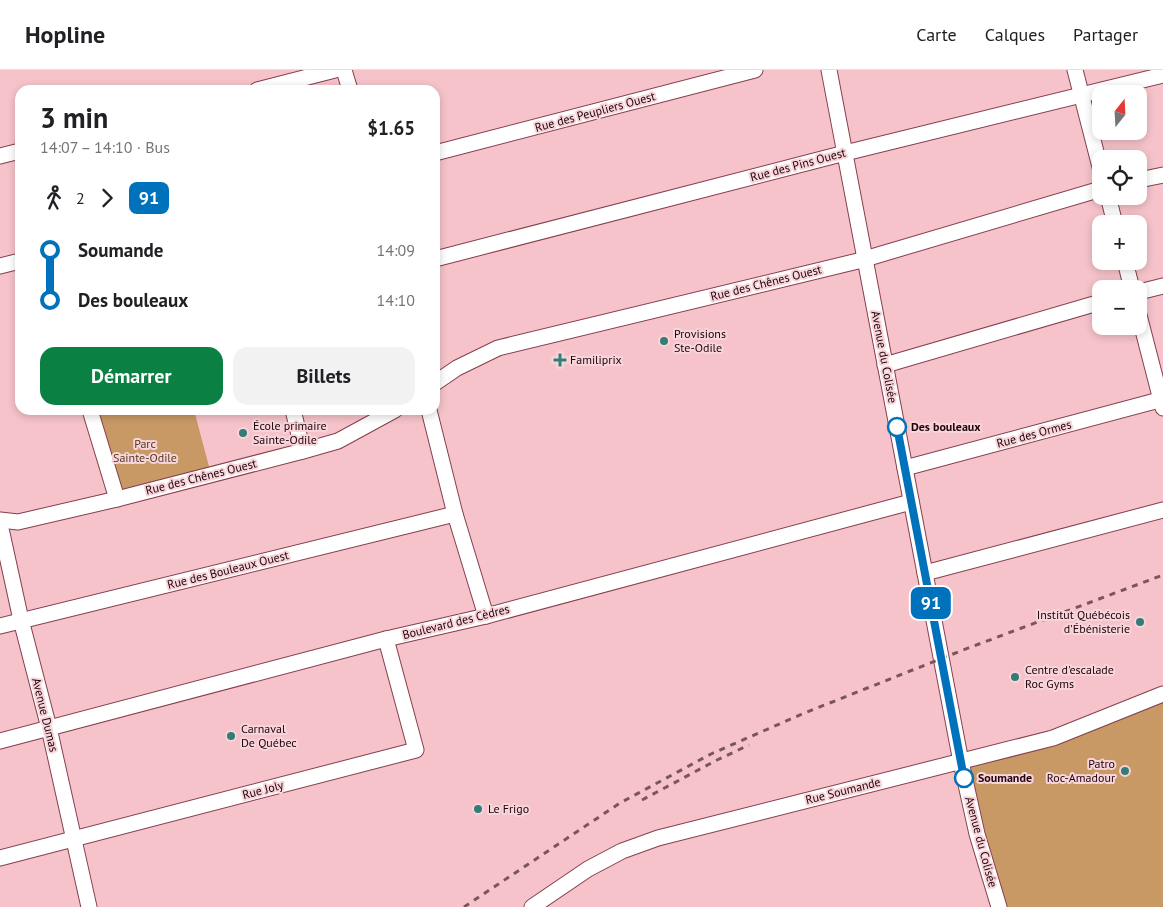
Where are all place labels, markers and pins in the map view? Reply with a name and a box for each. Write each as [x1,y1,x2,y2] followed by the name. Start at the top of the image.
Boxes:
[674,326,726,355] place label: Provisions Ste-Odile
[658,335,670,347] marker: Provisions Ste-Odile
[570,352,622,367] place label: Familiprix
[554,354,566,366] marker: Familiprix
[887,417,907,437] marker: Des bouleaux
[253,418,327,447] place label: École primaire Sainte-Odile
[911,419,981,434] place label: Des bouleaux
[237,427,249,439] marker: École primaire Sainte-Odile
[1037,607,1130,636] place label: Institut Québécois d'Ébénisterie
[1134,616,1146,628] marker: Institut Québécois d'Ébénisterie
[1025,662,1114,691] place label: Centre d'escalade Roc Gyms
[1009,671,1021,683] marker: Centre d'escalade Roc Gyms
[241,721,297,750] place label: Carnaval De Québec
[225,730,237,742] marker: Carnaval De Québec
[1047,756,1115,785] place label: Patro Roc-Amadour
[1119,765,1131,777] marker: Patro Roc-Amadour
[954,768,974,788] marker: Soumande
[978,770,1032,785] place label: Soumande
[488,801,529,816] place label: Le Frigo
[472,803,484,815] marker: Le Frigo

